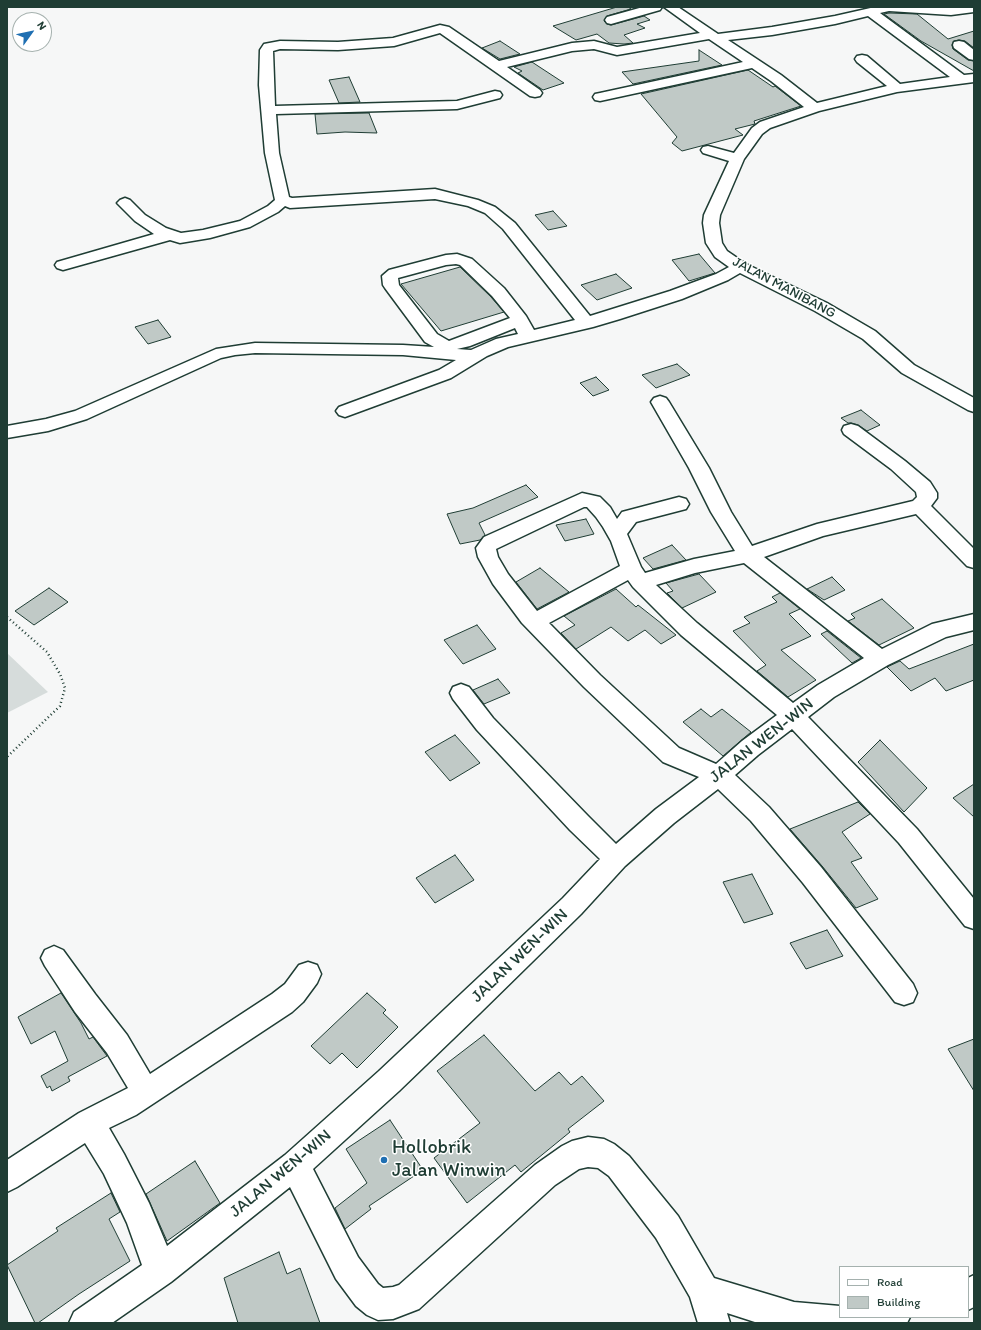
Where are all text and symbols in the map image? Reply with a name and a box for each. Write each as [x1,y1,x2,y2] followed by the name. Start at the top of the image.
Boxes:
[12,12,52,52] north arrow
[34,19,49,32] text: N
[730,254,838,322] street label: JALAN MANIBANG
[706,694,818,788] street label: JALAN WEN-WIN
[467,905,573,1007] street label: JALAN WEN-WIN
[226,1126,336,1222] street label: JALAN WEN-WIN
[392,1136,506,1183] place label: Hollobrik Jalan Winwin
[379,1155,389,1165] marker: Hollobrik Jalan Winwin
[839,1266,969,1318] legend
[877,1275,903,1289] text: Road
[877,1295,920,1309] text: Building

